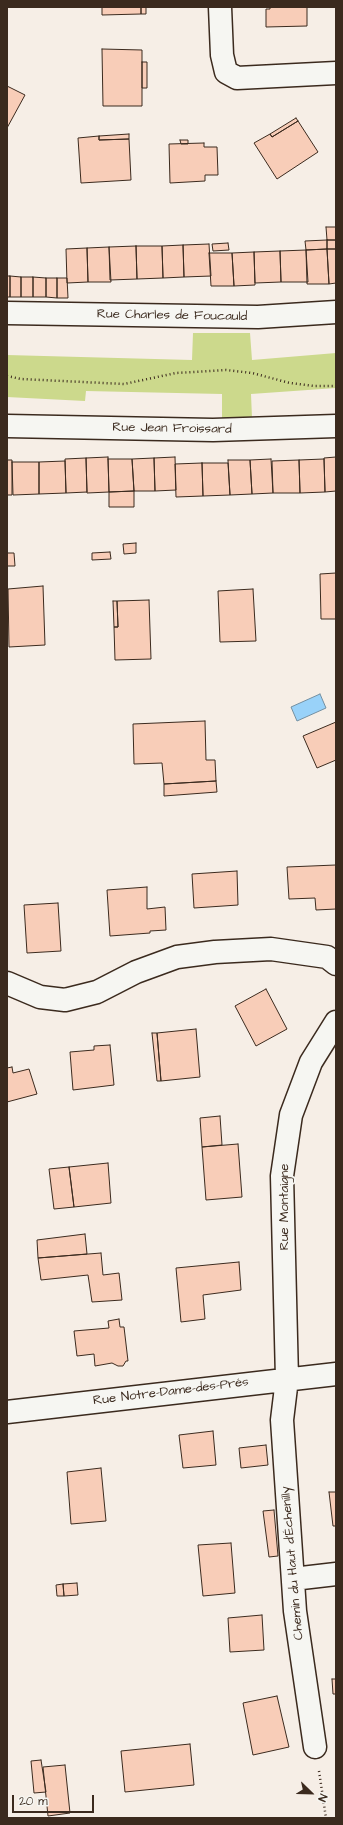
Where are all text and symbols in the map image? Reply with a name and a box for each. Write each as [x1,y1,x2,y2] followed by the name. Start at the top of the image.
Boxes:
[97,307,247,325] street label: Rue Charles de Foucauld
[112,420,232,438] street label: Rue Jean Froissard
[277,1164,293,1250] street label: Rue Montaigne
[92,1375,250,1409] street label: Rue Notre-Dame-des-Prés
[279,1485,307,1641] street label: Chemin du Haut d'Échenilly
[291,1773,331,1813] north arrow
[14,1787,96,1813] scale bar
[314,1792,331,1804] text: N
[19,1793,48,1810] text: 20 m

